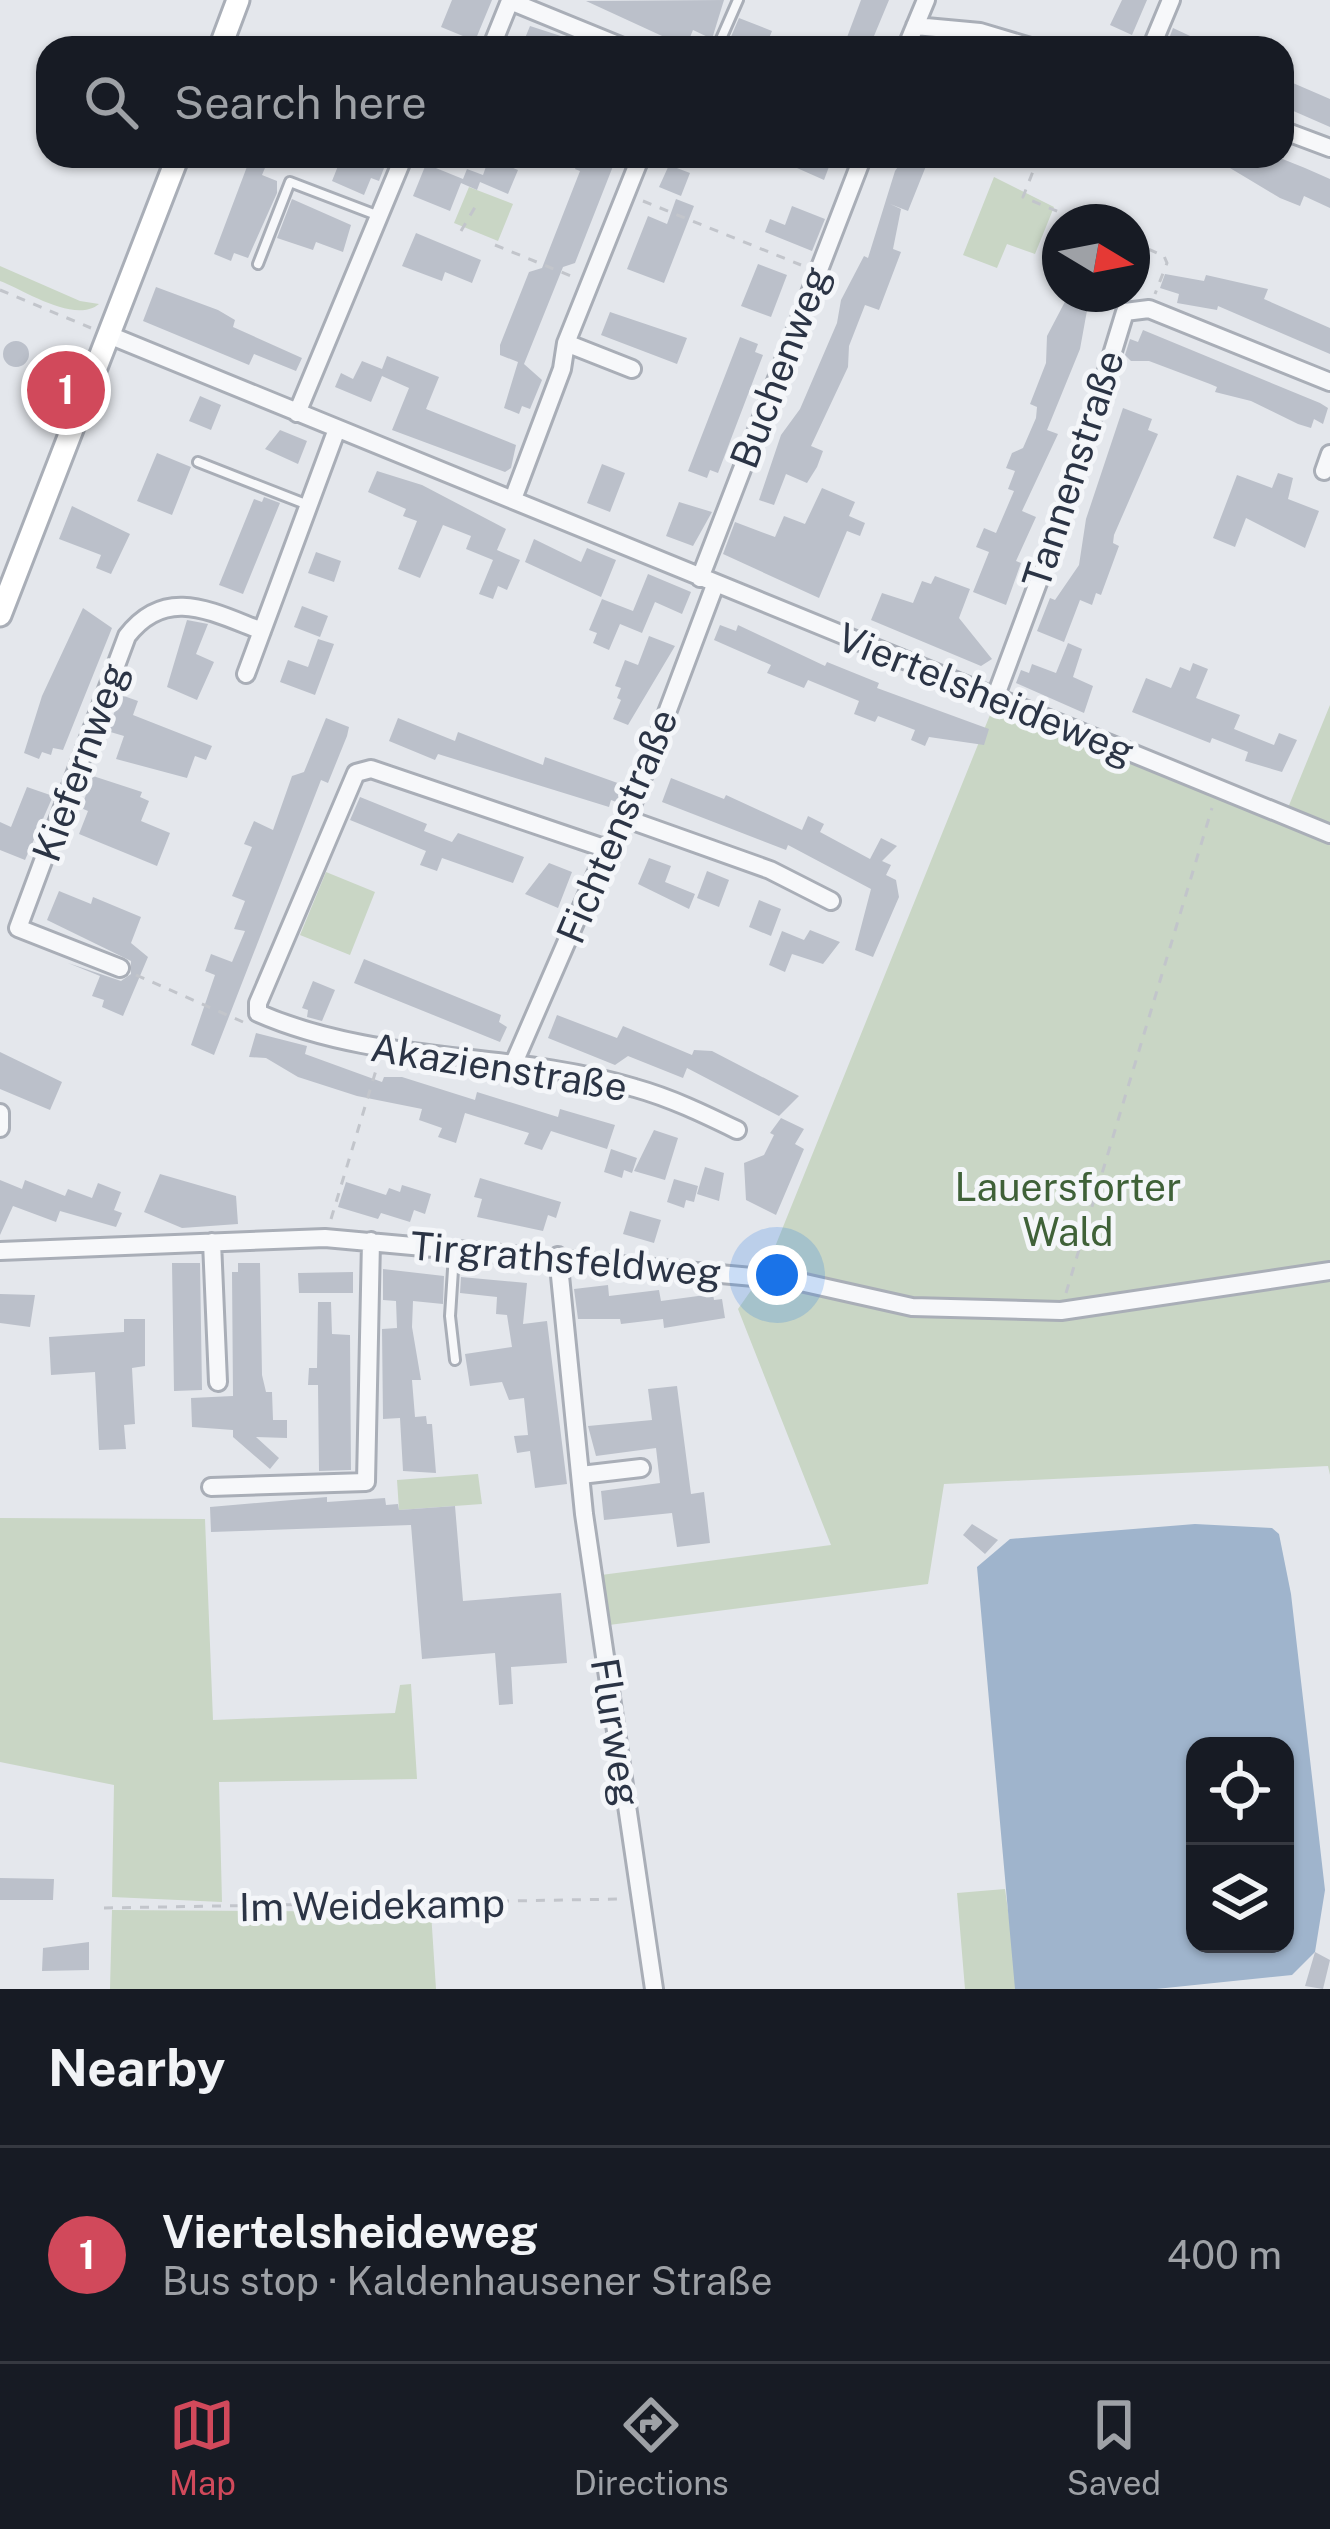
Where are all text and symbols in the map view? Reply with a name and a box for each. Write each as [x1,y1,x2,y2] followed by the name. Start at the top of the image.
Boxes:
[36,36,1294,168] search box
[78,69,144,135] icon: search
[174,76,427,129] text: Search here
[1042,204,1150,312] north arrow
[720,260,840,474] street label: Buchenweg
[1013,344,1133,594] street label: Tannenstraße
[27,345,105,435] pin: 1
[831,613,1141,775] street label: Viertelsheideweg
[23,656,137,868] street label: Kiefernweg
[547,702,687,950] street label: Fichtenstraße
[367,1024,631,1110] street label: Akazienstraße
[955,1164,1181,1255] park label: Lauersforter Wald
[409,1222,723,1296] street label: Tirgrathsfeldweg
[747,1245,807,1305] your location
[582,1655,650,1809] street label: Flurweg
[1186,1737,1294,1953] map controls
[1186,1737,1294,1845] button: locate
[1186,1845,1294,1953] button: layers
[239,1880,505,1930] street label: Im Weidekamp
[48,2038,225,2097] text: Nearby
[162,2205,538,2258] text: Viertelsheideweg
[79,2232,95,2278] text: 1
[1167,2232,1282,2278] text: 400 m
[162,2258,773,2304] text: Bus stop · Kaldenhausener Straße
[169,2392,236,2502] tab: Map
[574,2392,729,2502] tab: Directions
[1067,2392,1161,2502] tab: Saved

